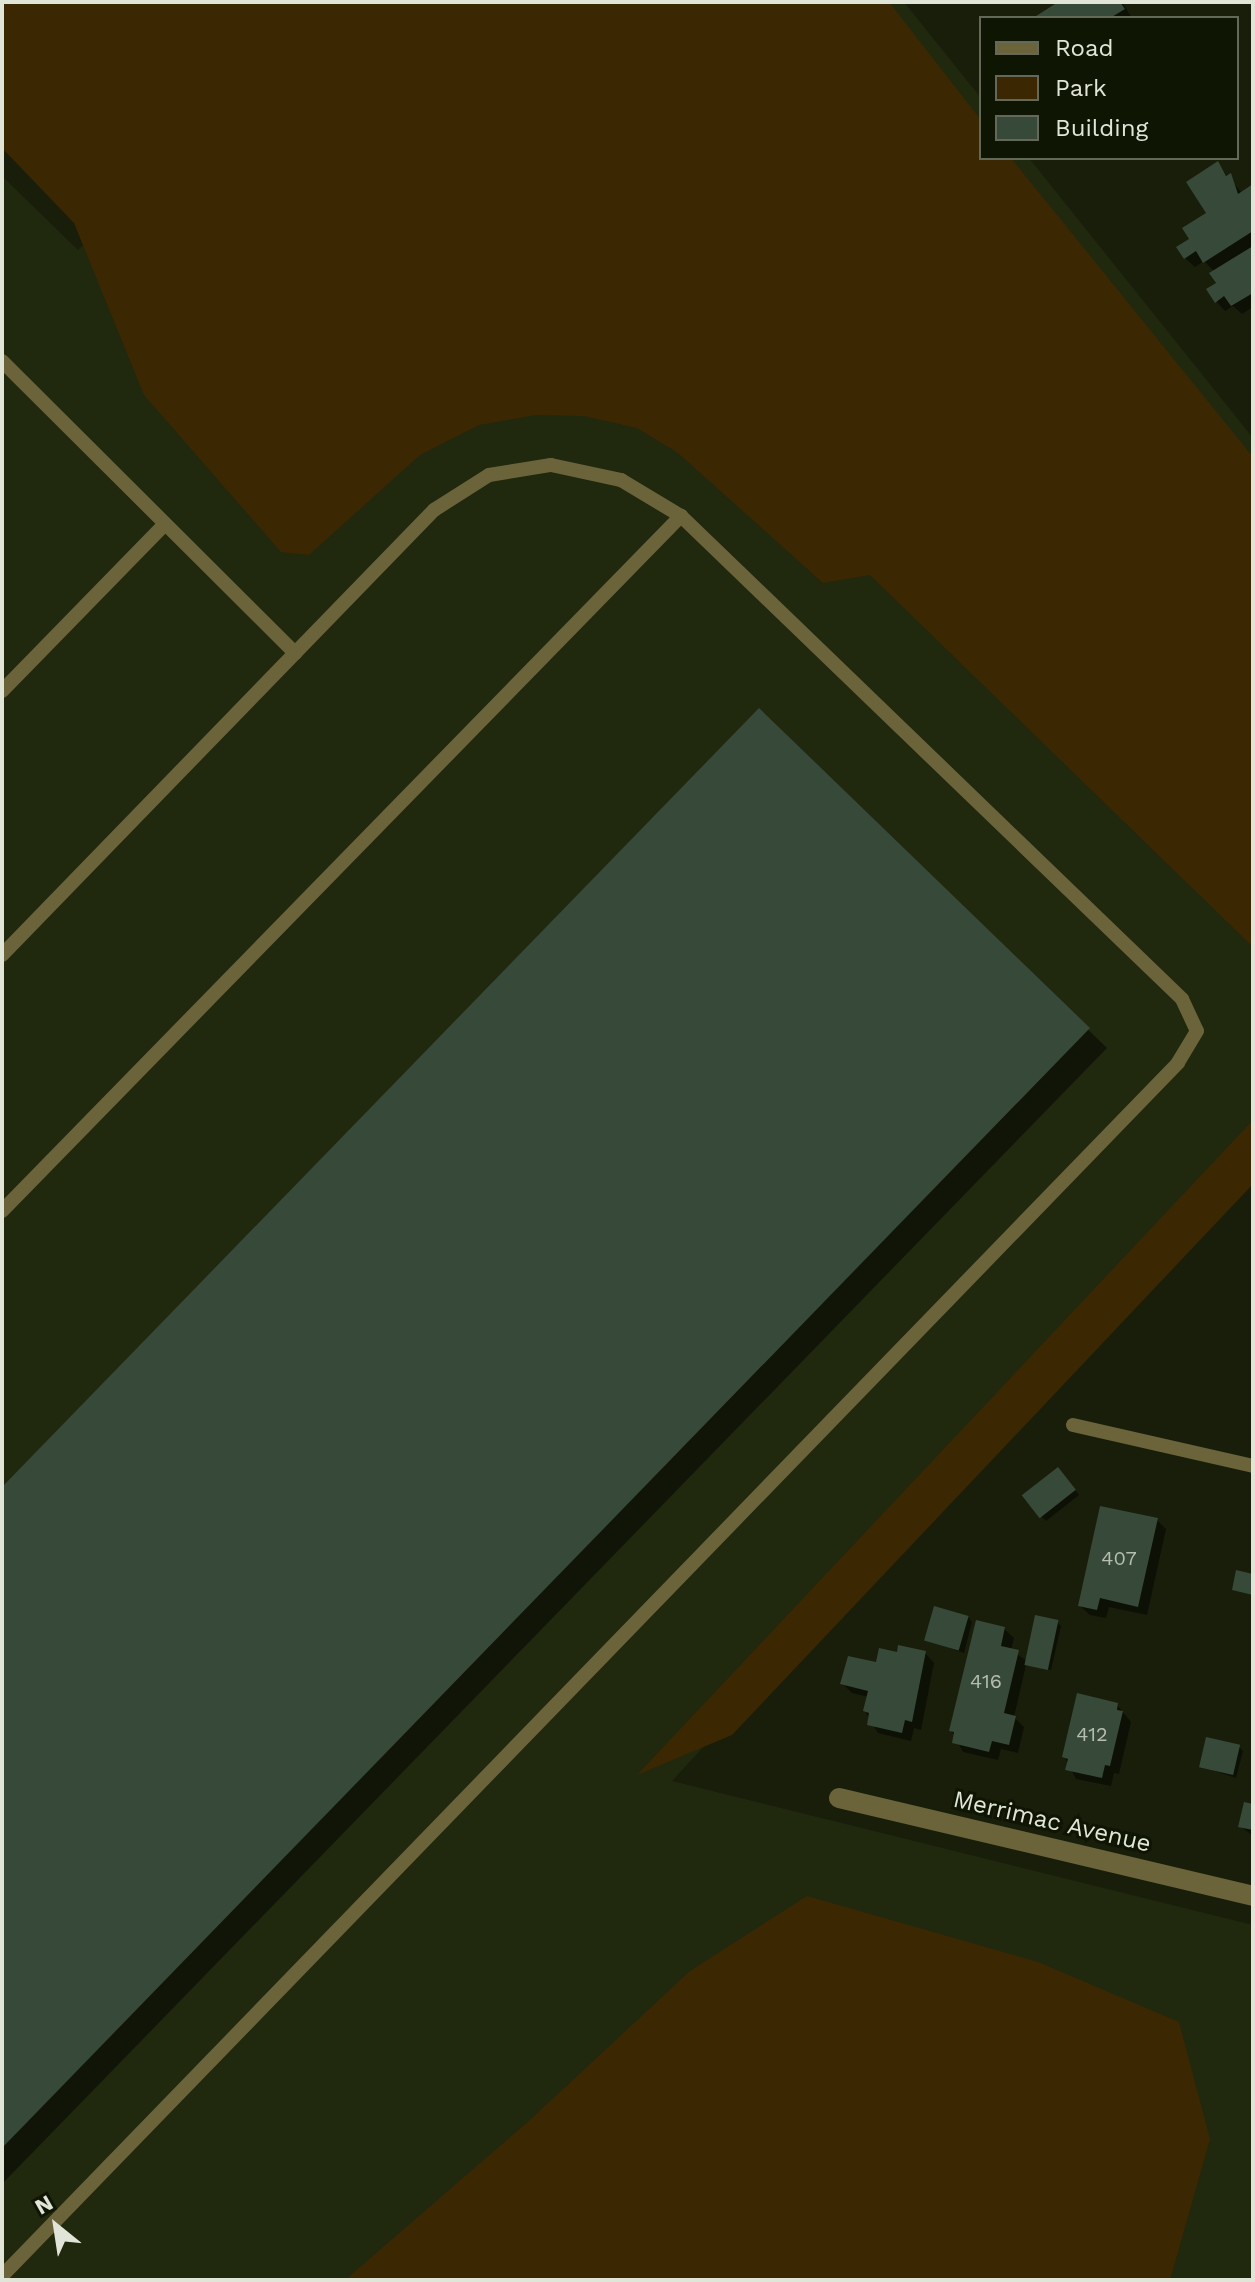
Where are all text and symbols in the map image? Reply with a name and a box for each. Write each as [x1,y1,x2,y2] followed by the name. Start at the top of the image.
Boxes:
[979,16,1239,160] legend
[1055,34,1114,62] text: Road
[1055,74,1107,102] text: Park
[1055,114,1148,142] text: Building
[1101,1546,1137,1570] house number: 407
[970,1669,1002,1693] house number: 416
[1076,1722,1108,1746] house number: 412
[950,1785,1154,1859] street label: Merrimac Avenue
[16,2186,96,2266] north arrow
[30,2190,57,2220] text: N

